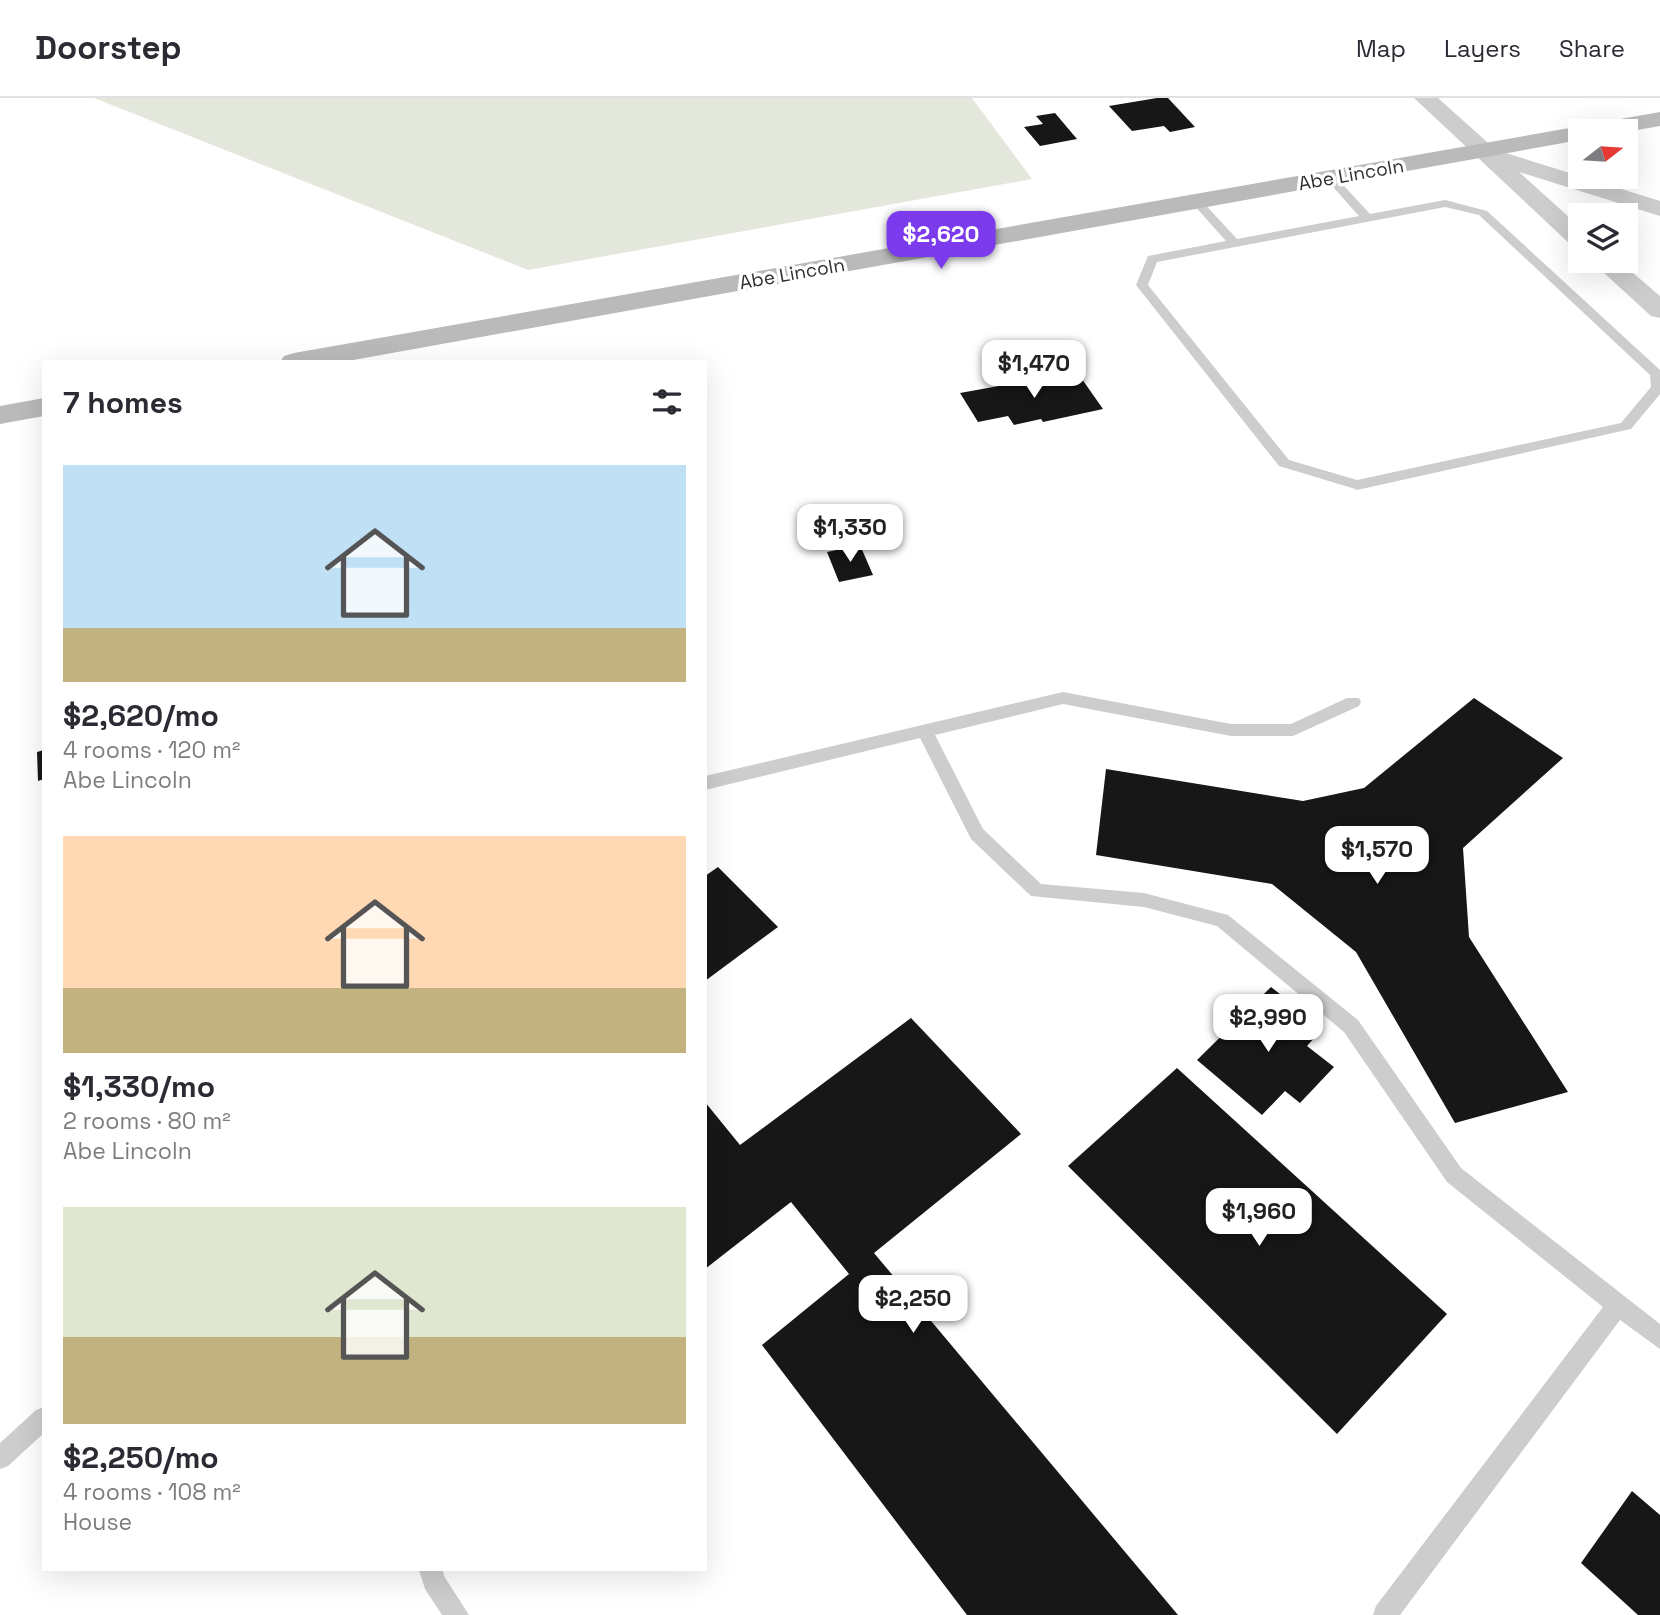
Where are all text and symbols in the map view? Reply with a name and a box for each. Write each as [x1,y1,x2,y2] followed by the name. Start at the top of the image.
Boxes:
[35,27,182,69] text: Doorstep
[1356,33,1406,64] text: Map
[1444,33,1521,64] text: Layers
[1559,33,1625,64] text: Share
[1568,119,1638,189] north arrow
[1568,119,1638,273] map controls
[1297,153,1406,196] street label: Abe Lincoln
[1568,203,1638,273] button: layers
[884,212,998,271] pin: $2,620
[903,219,979,249] text: $2,620
[738,252,847,295] street label: Abe Lincoln
[977,341,1091,400] pin: $1,470
[998,348,1070,378] text: $1,470
[63,383,183,422] text: 7 homes
[648,383,686,421] icon: filters
[793,504,907,564] pin: $1,330
[312,510,438,636] icon: home
[813,512,887,542] text: $1,330
[63,696,219,735] text: $2,620/mo
[63,735,240,765] text: 4 rooms · 120 m²
[63,765,192,795] text: Abe Lincoln
[1320,826,1434,886] pin: $1,570
[1341,834,1413,864] text: $1,570
[312,881,438,1007] icon: home
[1211,995,1325,1054] pin: $2,990
[1229,1002,1307,1032] text: $2,990
[63,1067,215,1106] text: $1,330/mo
[63,1106,231,1136] text: 2 rooms · 80 m²
[63,1136,192,1166] text: Abe Lincoln
[1202,1188,1316,1248] pin: $1,960
[1222,1196,1296,1226] text: $1,960
[312,1252,438,1378] icon: home
[856,1276,970,1335] pin: $2,250
[875,1283,951,1313] text: $2,250
[63,1438,219,1477] text: $2,250/mo
[63,1477,241,1507] text: 4 rooms · 108 m²
[63,1507,132,1537] text: House

